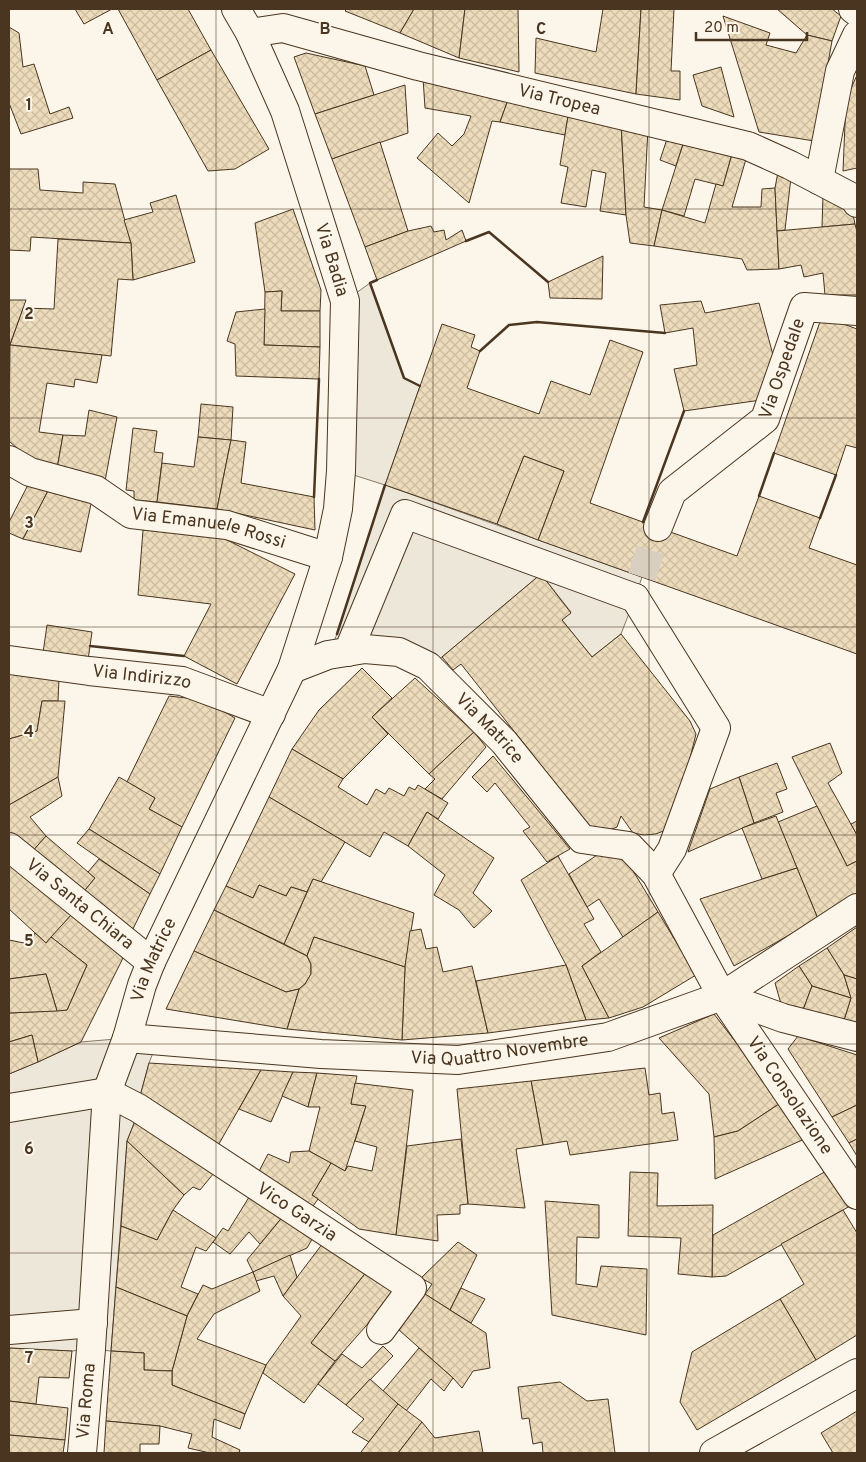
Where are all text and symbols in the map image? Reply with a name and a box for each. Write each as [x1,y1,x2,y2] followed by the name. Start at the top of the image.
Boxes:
[696,10,807,42] scale bar
[704,19,739,38] text: 20 m
[102,20,114,40] text: A
[319,20,331,40] text: B
[536,20,546,40] text: C
[516,79,603,121] street label: Via Tropea
[26,96,32,116] text: 1
[309,220,353,300] street label: Via Badia
[24,305,34,325] text: 2
[754,315,811,423] street label: Via Ospedale
[130,503,289,554] street label: Via Emanuele Rossi
[24,514,34,534] text: 3
[91,660,195,695] street label: Via Indirizzo
[450,688,529,769] street label: Via Matrice
[24,723,34,743] text: 4
[21,854,139,955] street label: Via Santa Chiara
[126,914,182,1005] street label: Via Matrice
[24,932,34,952] text: 5
[410,1029,590,1072] street label: Via Quattro Novembre
[741,1032,838,1159] street label: Via Consolazione
[24,1140,34,1160] text: 6
[252,1177,341,1247] street label: Vico Garzia
[25,1349,33,1369] text: 7
[72,1362,101,1440] street label: Via Roma

